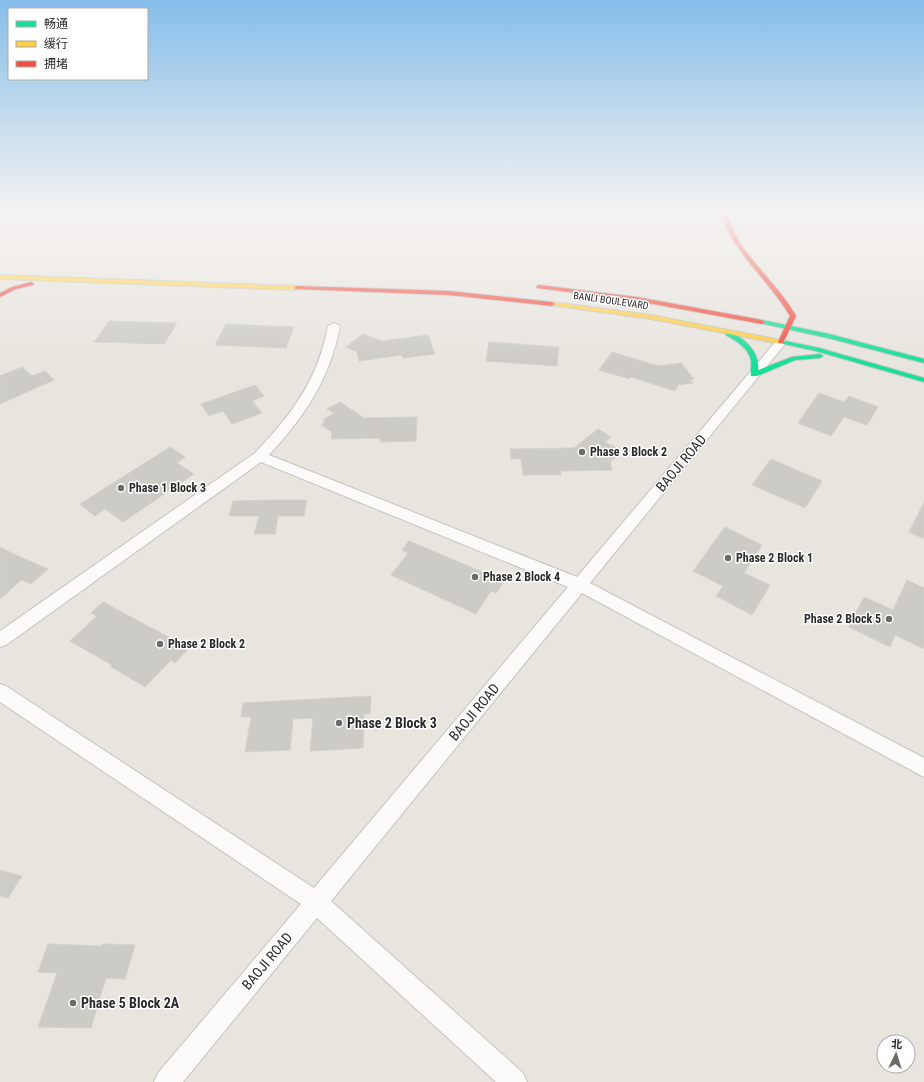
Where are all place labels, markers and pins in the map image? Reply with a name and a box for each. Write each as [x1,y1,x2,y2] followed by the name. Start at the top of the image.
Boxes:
[590,445,667,459] place label: Phase 3 Block 2
[577,447,587,457] marker: Phase 3 Block 2
[129,481,206,495] place label: Phase 1 Block 3
[116,483,126,493] marker: Phase 1 Block 3
[736,551,813,565] place label: Phase 2 Block 1
[723,553,733,563] marker: Phase 2 Block 1
[483,570,560,584] place label: Phase 2 Block 4
[470,572,480,582] marker: Phase 2 Block 4
[804,612,881,626] place label: Phase 2 Block 5
[884,614,894,624] marker: Phase 2 Block 5
[168,637,245,651] place label: Phase 2 Block 2
[155,639,165,649] marker: Phase 2 Block 2
[347,715,437,731] place label: Phase 2 Block 3
[334,718,344,728] marker: Phase 2 Block 3
[81,995,180,1011] place label: Phase 5 Block 2A
[68,998,78,1008] marker: Phase 5 Block 2A

